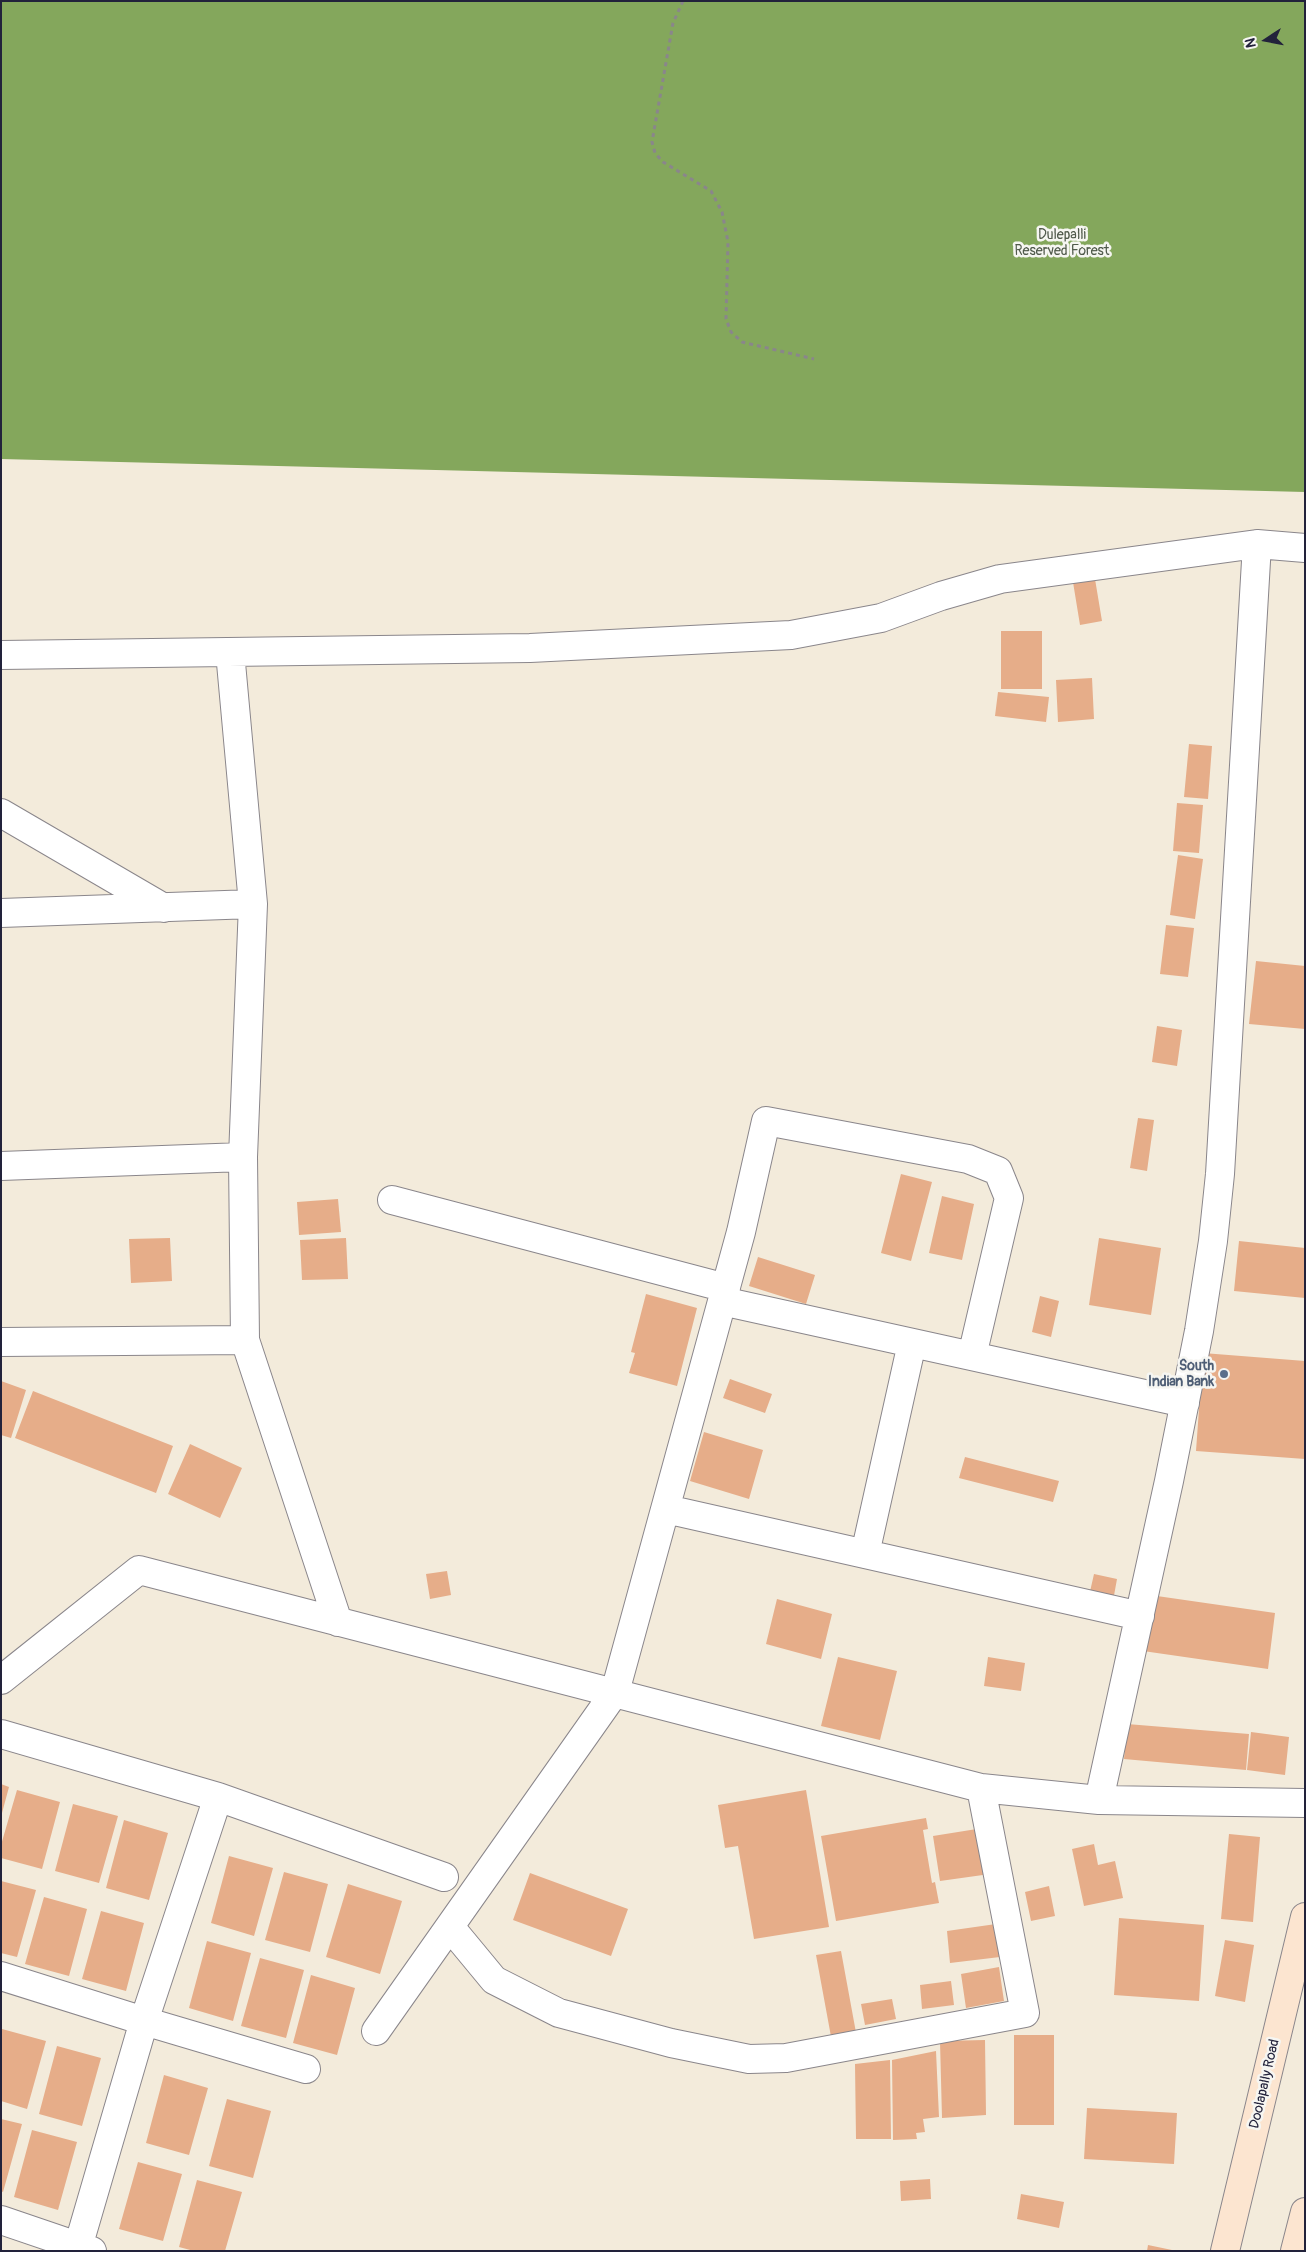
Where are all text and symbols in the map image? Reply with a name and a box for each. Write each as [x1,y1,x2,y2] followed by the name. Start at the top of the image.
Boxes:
[1241,15,1291,65] north arrow
[1242,37,1260,49] text: N
[1014,227,1110,260] park label: Dulepalli Reserved Forest
[1148,1358,1214,1390] place label: South Indian Bank
[1218,1368,1230,1380] marker: South Indian Bank
[1247,2038,1283,2130] street label: Doolapally Road

